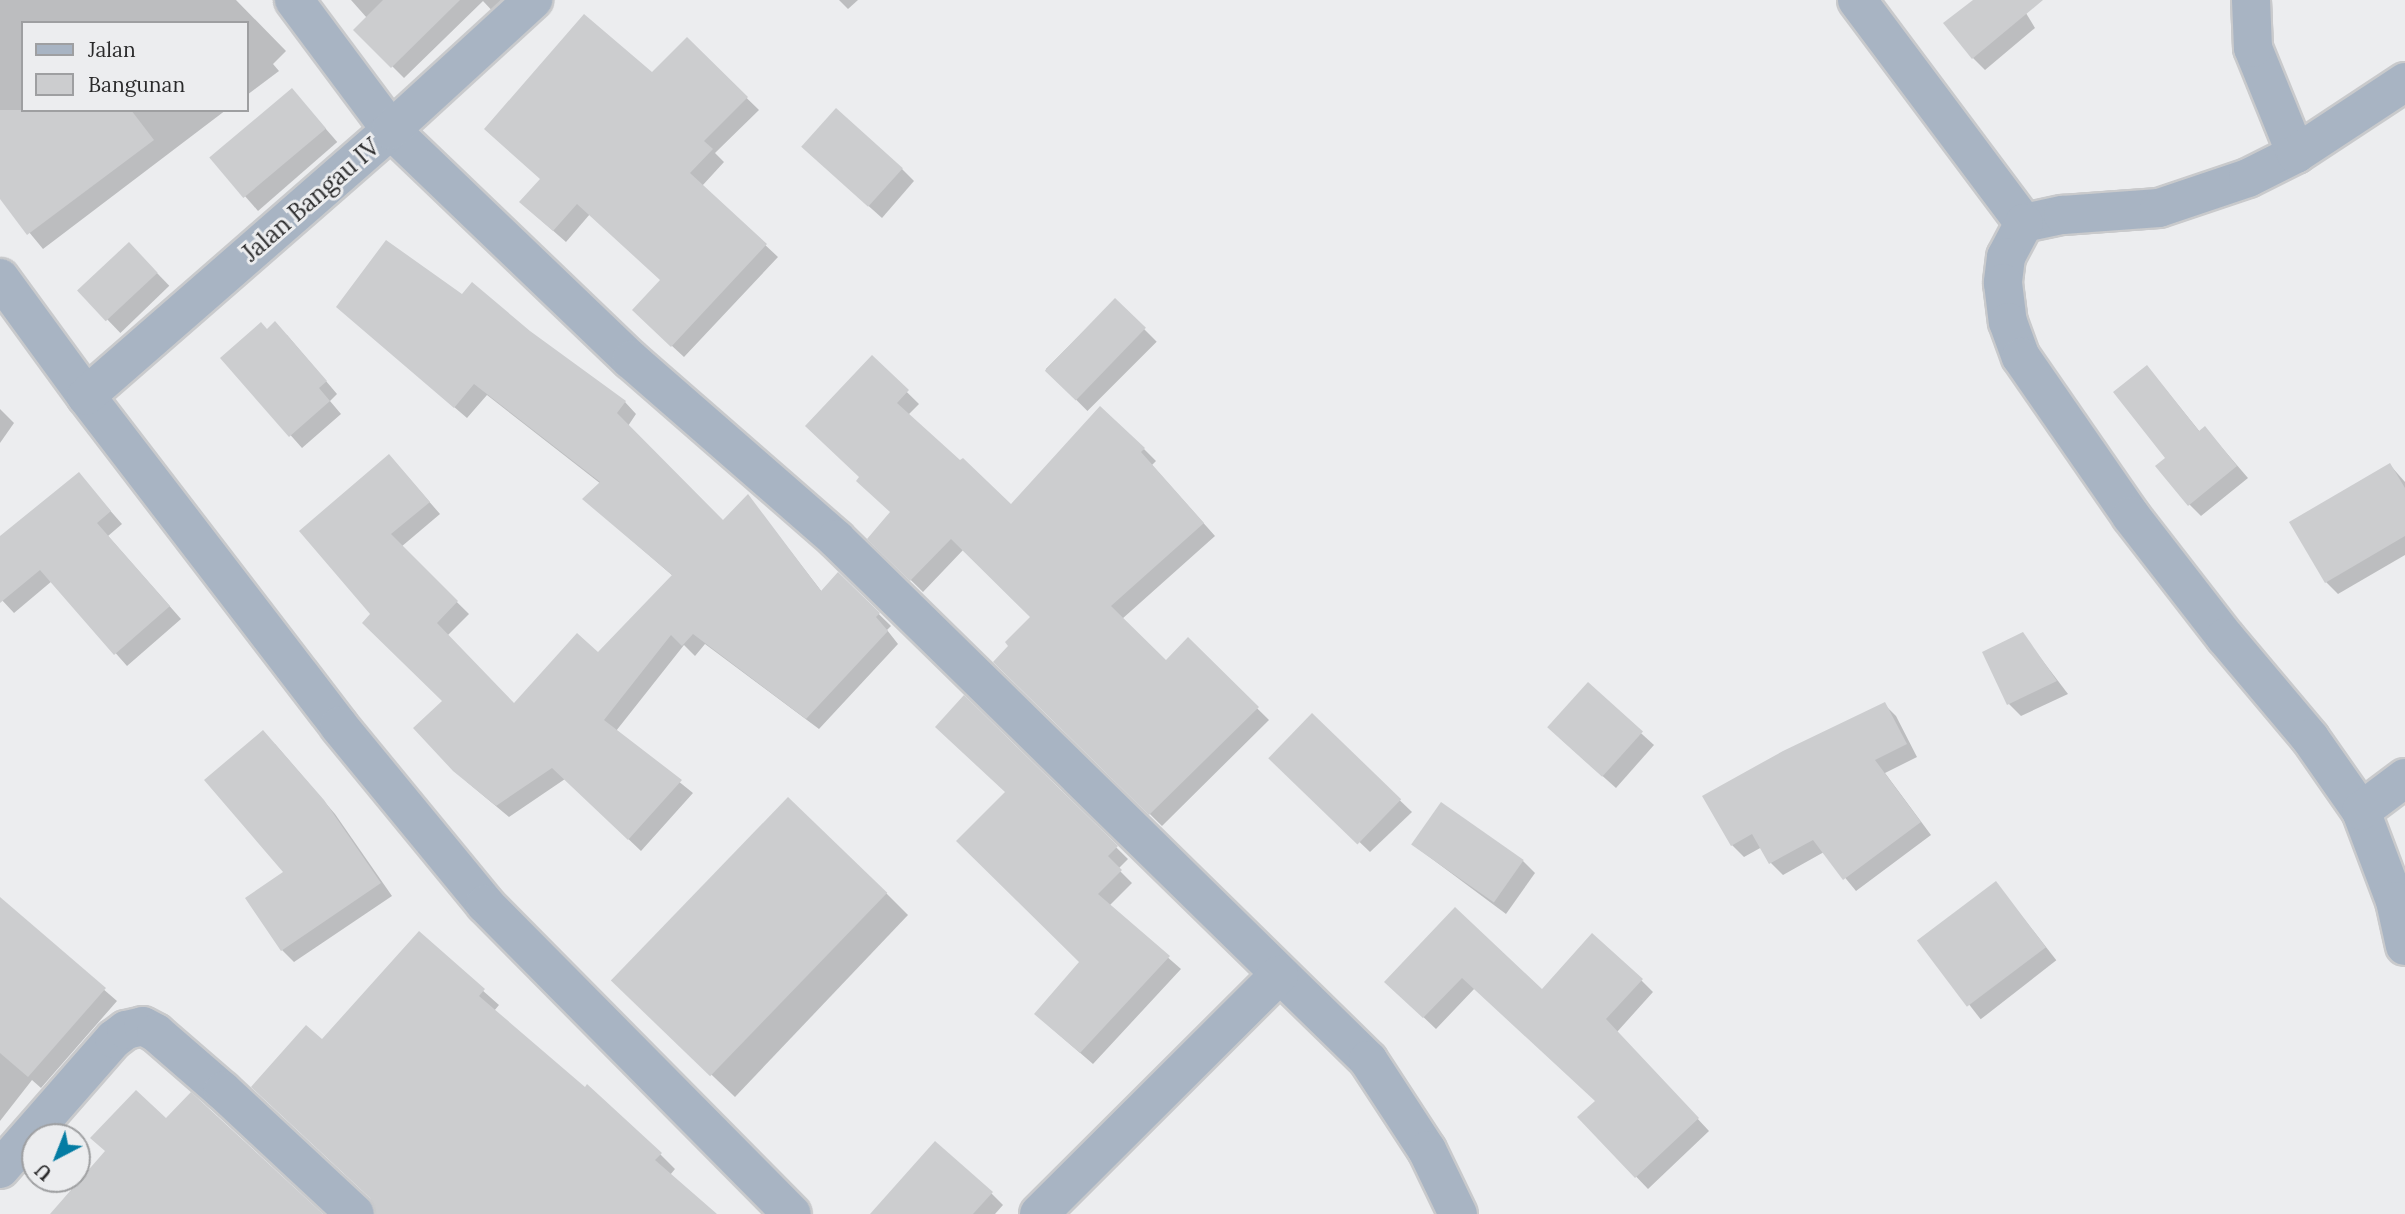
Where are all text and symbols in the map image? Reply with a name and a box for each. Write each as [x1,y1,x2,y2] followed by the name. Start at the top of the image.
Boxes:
[21,21,248,112] legend
[88,36,136,63] text: Jalan
[88,71,185,98] text: Bangunan
[236,133,386,267] street label: Jalan Bangau IV
[21,1123,91,1193] north arrow
[30,1158,57,1186] text: U

